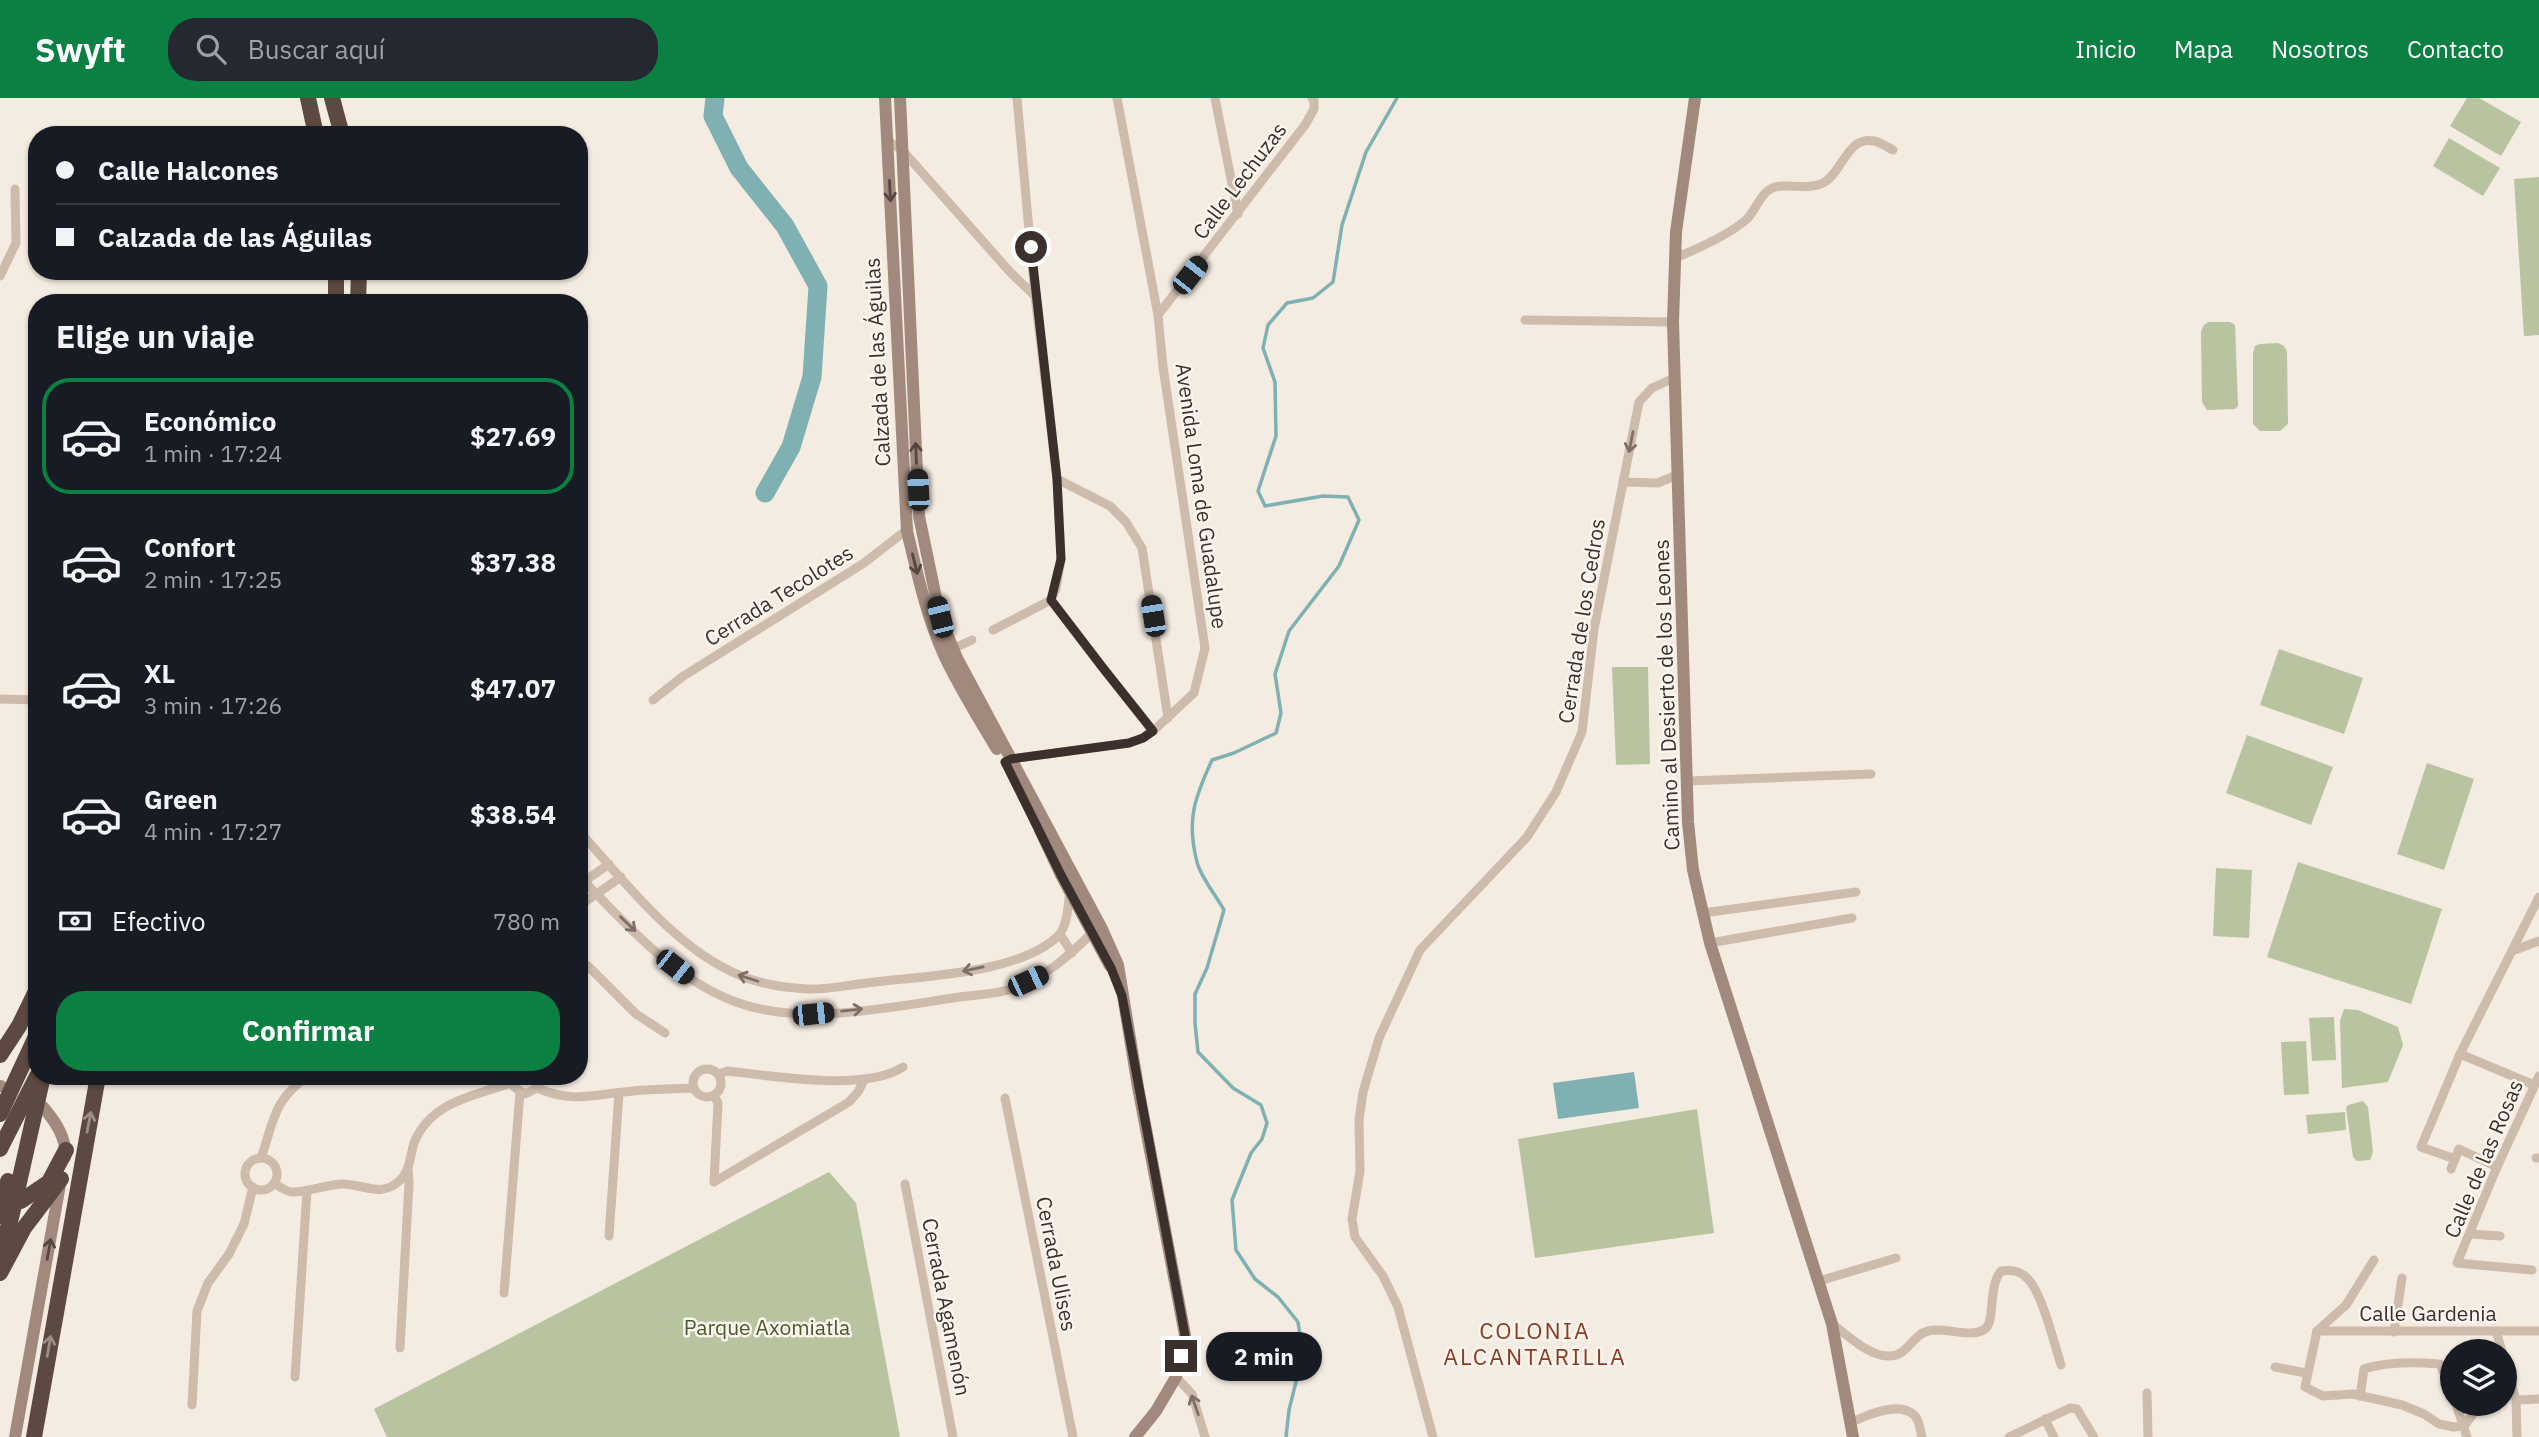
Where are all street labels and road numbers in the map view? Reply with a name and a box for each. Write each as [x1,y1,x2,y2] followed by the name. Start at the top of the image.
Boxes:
[1186,116,1292,245] street label: Calle Lechuzas
[858,257,896,467] street label: Calzada de las Águilas
[1169,361,1235,630] street label: Avenida Loma de Guadalupe
[1551,516,1611,725] street label: Cerrada de los Cedros
[699,538,858,652] street label: Cerrada Tecolotes
[1647,539,1685,851] street label: Camino al Desierto de los Leones
[2437,1075,2529,1242] street label: Calle de las Rosas
[1030,1194,1084,1334] street label: Cerrada Ulises
[916,1215,978,1398] street label: Cerrada Agamenón
[2359,1299,2497,1327] street label: Calle Gardenia

